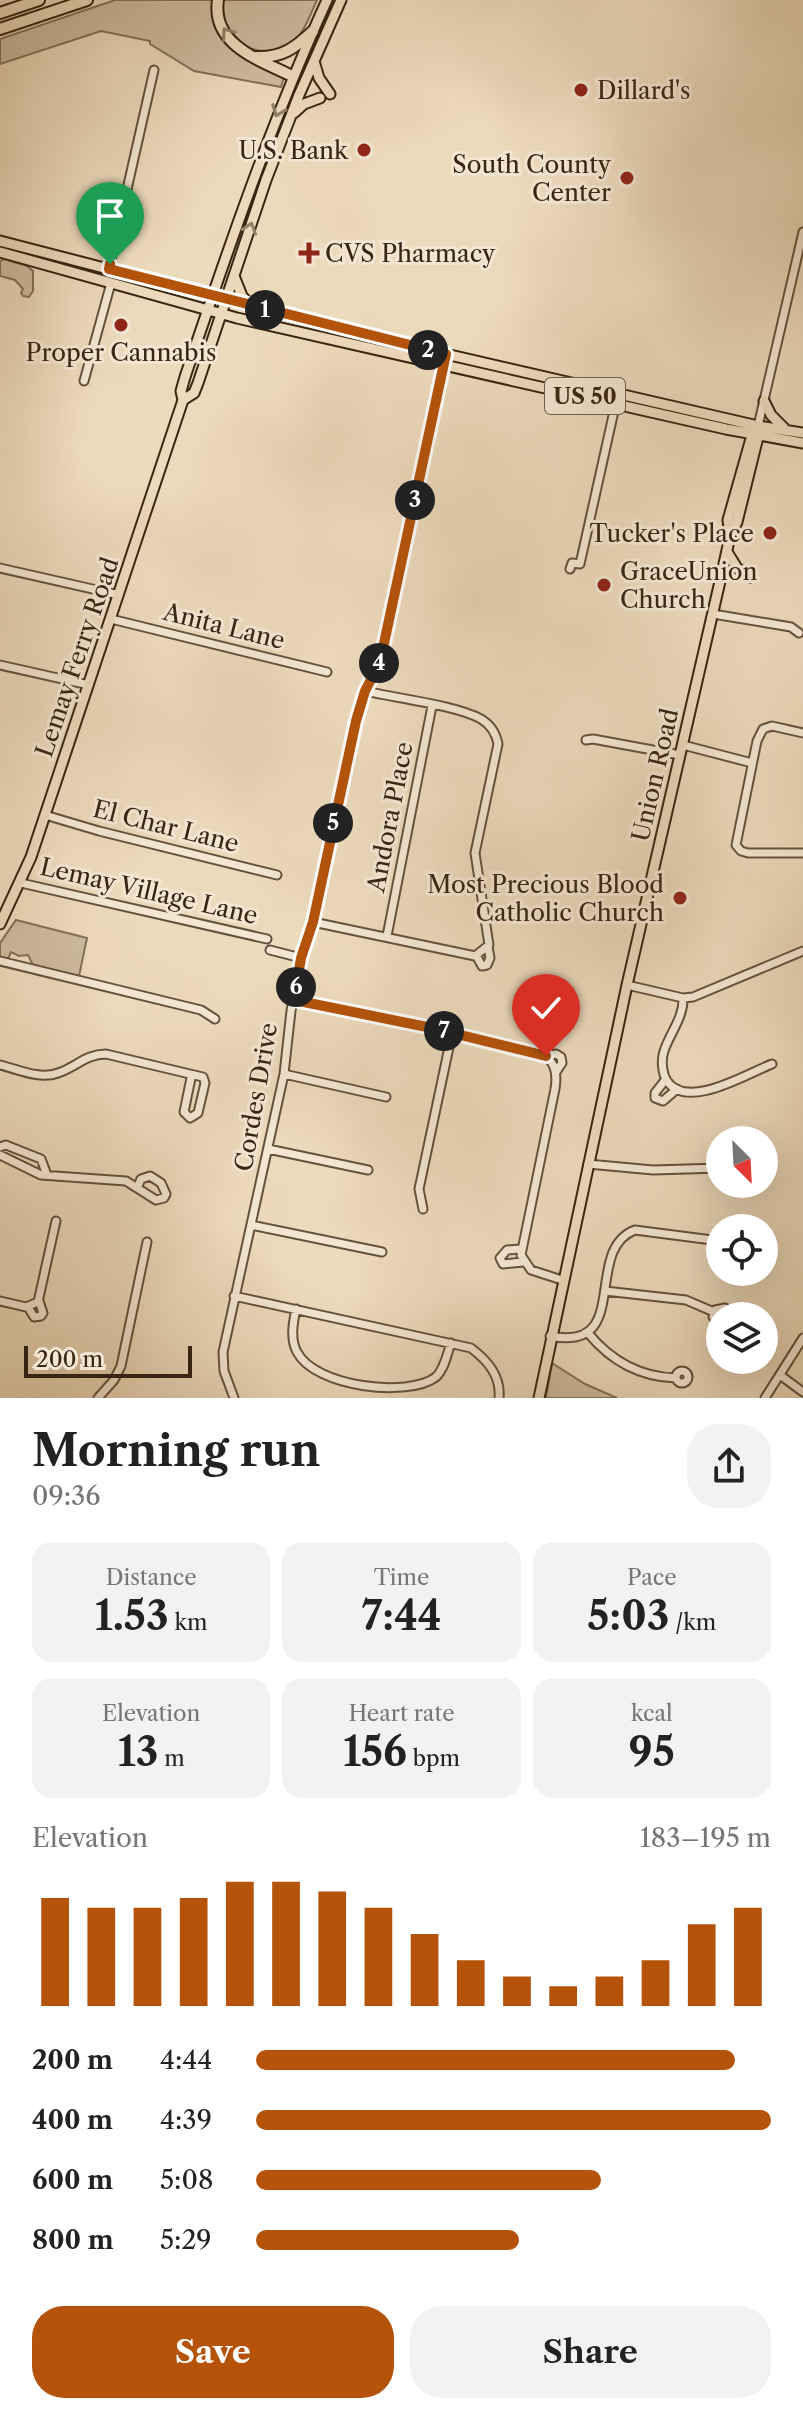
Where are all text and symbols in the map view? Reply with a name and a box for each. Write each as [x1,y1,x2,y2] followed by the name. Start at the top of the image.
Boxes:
[222,28,237,42] one-way arrow
[597,76,691,105] place label: Dillard's
[572,81,590,99] marker: Dillard's
[271,103,288,117] one-way arrow
[238,136,349,165] place label: U.S. Bank
[355,141,373,159] marker: U.S. Bank
[452,150,612,207] place label: South County Center
[618,169,636,187] marker: South County Center
[76,182,144,264] pin
[88,194,132,238] icon: arrive
[240,222,256,236] one-way arrow
[325,239,496,268] place label: CVS Pharmacy
[300,244,318,262] marker: CVS Pharmacy
[245,290,285,330] pin: 1
[260,296,270,323] text: 1
[112,316,130,334] marker: Proper Cannabis
[408,330,448,370] pin: 2
[422,336,435,363] text: 2
[26,338,216,367] place label: Proper Cannabis
[545,378,625,414] road number: US 50
[395,480,435,520] pin: 3
[409,486,421,513] text: 3
[589,519,754,548] place label: Tucker's Place
[761,524,779,542] marker: Tucker's Place
[29,553,125,761] street label: Lemay Ferry Road
[620,557,757,614] place label: GraceUnion Church
[595,576,613,594] marker: GraceUnion Church
[159,597,288,655] street label: Anita Lane
[359,643,399,683] pin: 4
[372,649,386,676] text: 4
[626,705,684,844] street label: Union Road
[361,739,419,896] street label: Andora Place
[90,794,242,858] street label: El Char Lane
[313,803,353,843] pin: 5
[327,809,339,836] text: 5
[37,852,261,930] street label: Lemay Village Lane
[427,870,664,927] place label: Most Precious Blood Catholic Church
[671,889,689,907] marker: Most Precious Blood Catholic Church
[276,967,316,1007] pin: 6
[289,973,303,1000] text: 6
[512,974,580,1056] pin
[524,986,568,1030] icon: check
[424,1011,464,1051] pin: 7
[438,1017,450,1044] text: 7
[229,1020,283,1174] street label: Cordes Drive
[706,1126,778,1198] north arrow
[706,1126,778,1374] map controls
[706,1214,778,1286] button: locate
[706,1302,778,1374] button: layers
[24,1342,192,1378] scale bar
[36,1346,103,1373] text: 200 m
[32,1423,321,1477] text: Morning run
[687,1424,771,1508] button: share
[32,1480,101,1512] text: 09:36
[106,1564,197,1591] text: Distance
[374,1564,429,1591] text: Time
[627,1564,677,1591] text: Pace
[95,1591,169,1640] text: 1.53
[361,1591,442,1640] text: 7:44
[587,1591,669,1640] text: 5:03
[169,1609,208,1636] text: km
[669,1609,716,1636] text: /km
[102,1700,200,1727] text: Elevation
[348,1700,455,1727] text: Heart rate
[631,1700,673,1727] text: kcal
[118,1727,158,1776] text: 13
[343,1727,407,1776] text: 156
[629,1727,675,1776] text: 95
[158,1745,185,1772] text: m
[407,1745,460,1772] text: bpm
[32,1822,148,1854] text: Elevation
[640,1822,771,1854] text: 183–195 m
[32,2044,113,2076] text: 200 m
[160,2044,212,2076] text: 4:44
[32,2104,113,2136] text: 400 m
[160,2104,212,2136] text: 4:39
[32,2164,113,2196] text: 600 m
[160,2164,213,2196] text: 5:08
[32,2224,114,2256] text: 800 m
[160,2224,212,2256] text: 5:29
[32,2306,394,2398] button: Save
[410,2306,771,2398] button: Share

